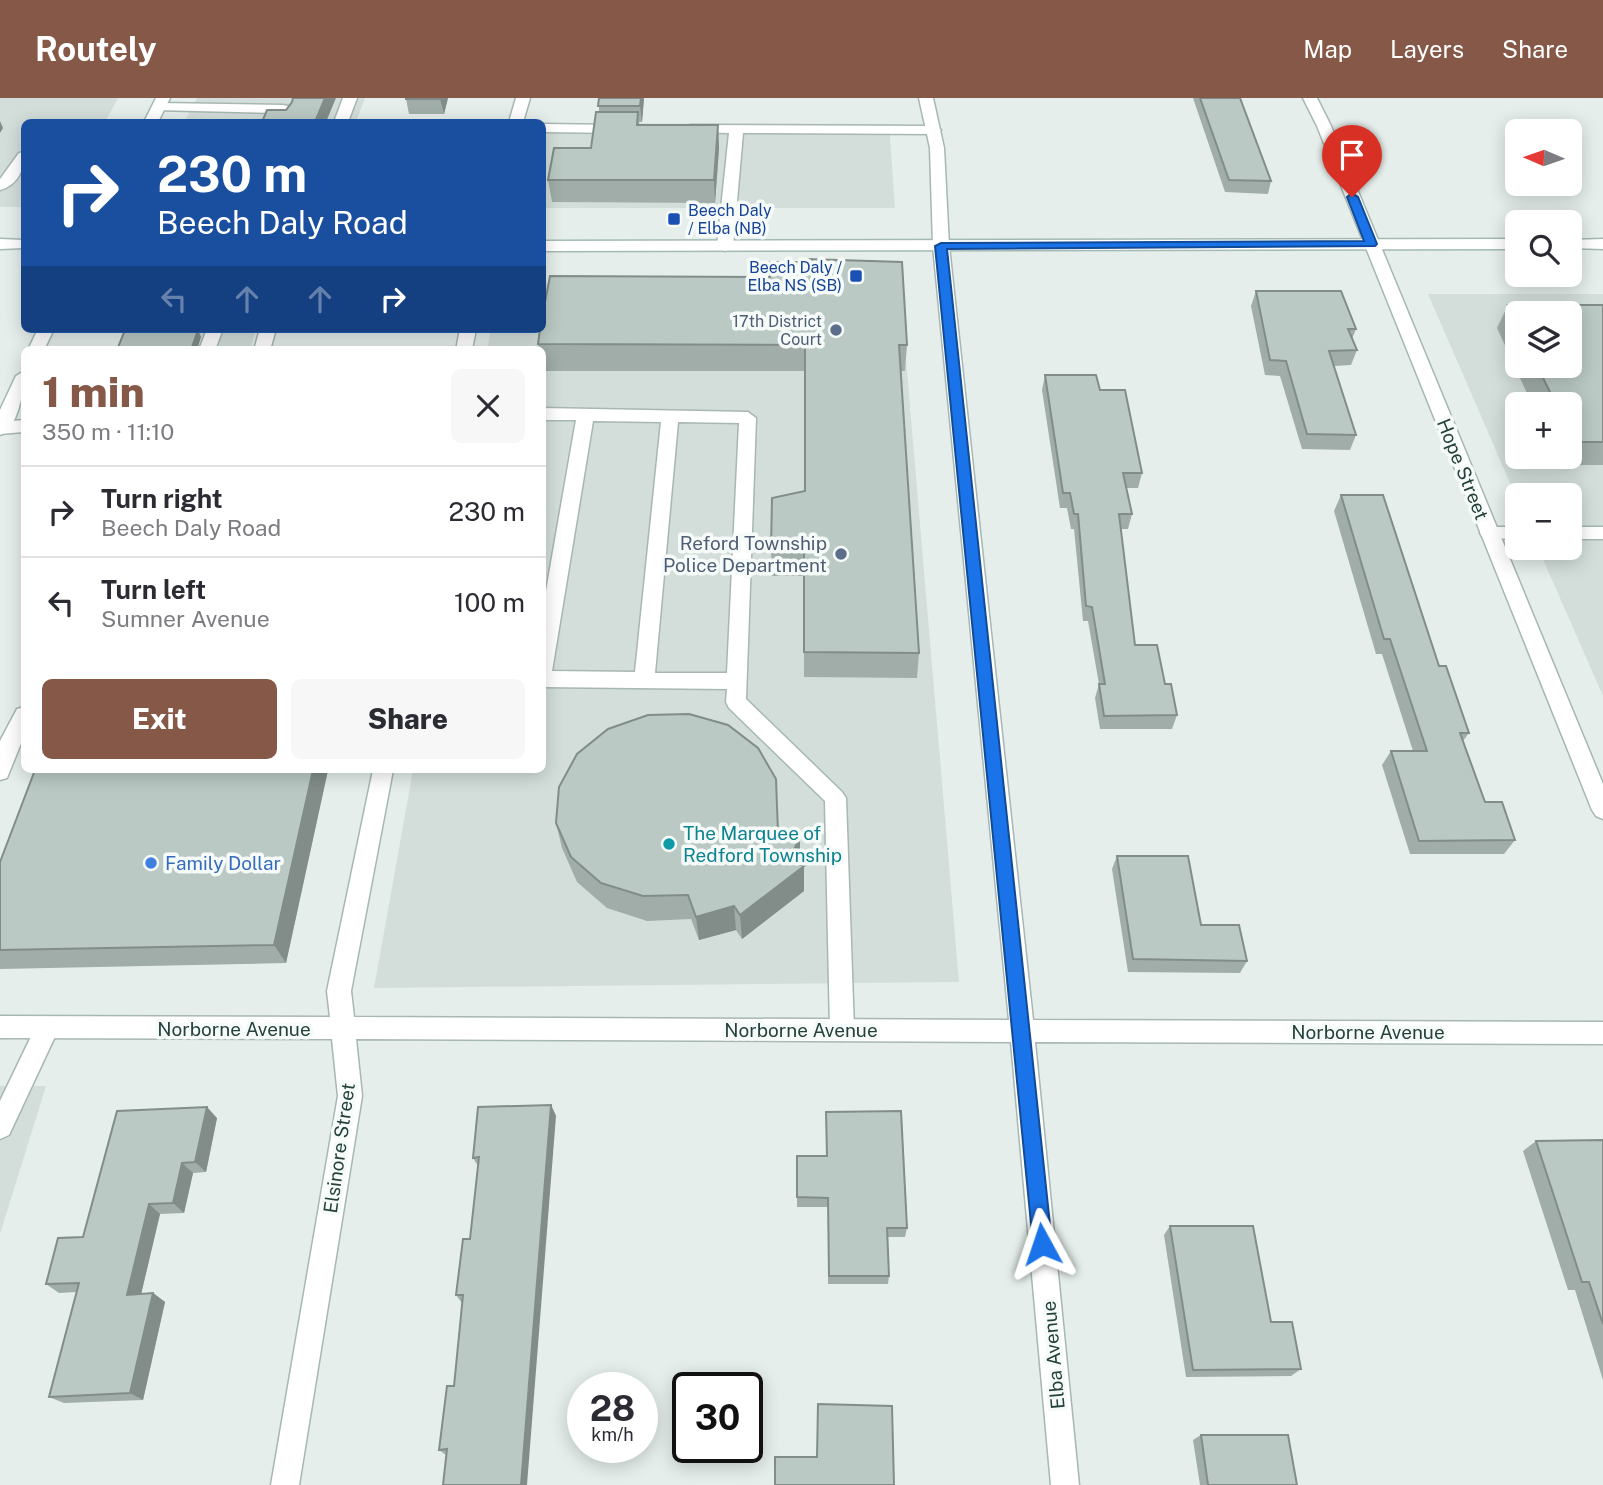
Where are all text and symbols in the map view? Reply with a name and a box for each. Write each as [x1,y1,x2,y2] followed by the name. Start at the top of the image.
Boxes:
[35,30,157,68] text: Routely
[1303,35,1352,63] text: Map
[1390,35,1464,63] text: Layers
[1502,35,1568,63] text: Share
[1505,119,1582,196] north arrow
[1505,119,1582,560] map controls
[1322,125,1382,197] pin
[1333,136,1371,174] icon: arrive
[157,145,307,203] text: 230 m
[42,147,133,238] icon: right
[688,201,772,238] place label: Beech Daly / Elba (NB)
[157,204,408,241] text: Beech Daly Road
[1505,210,1582,287] button: search
[666,211,682,227] marker: Beech Daly / Elba (NB)
[748,258,842,295] place label: Beech Daly / Elba NS (SB)
[848,268,864,284] marker: Beech Daly / Elba NS (SB)
[155,280,193,318] icon: left
[228,280,266,318] icon: ahead
[301,280,339,318] icon: ahead
[374,280,412,318] icon: right
[1505,301,1582,378] button: layers
[733,312,822,349] place label: 17th District Court
[828,322,844,338] marker: 17th District Court
[42,367,145,416] text: 1 min
[451,369,525,443] button: close
[1505,392,1582,469] button: +
[1433,415,1493,523] street label: Hope Street
[42,418,174,445] text: 350 m · 11:10
[101,483,223,514] text: Turn right
[1505,483,1582,560] button: −
[42,493,80,531] icon: right
[449,496,525,527] text: 230 m
[101,514,281,541] text: Beech Daly Road
[663,532,827,576] place label: Reford Township Police Department
[833,546,849,562] marker: Reford Township Police Department
[101,574,206,605] text: Turn left
[42,584,80,622] icon: left
[454,587,525,618] text: 100 m
[101,605,270,632] text: Sumner Avenue
[42,679,277,759] button: Exit
[291,679,525,759] button: Share
[683,822,842,866] place label: The Marquee of Redford Township
[661,836,677,852] marker: The Marquee of Redford Township
[165,852,281,874] place label: Family Dollar
[143,855,159,871] marker: Family Dollar
[157,1018,311,1040] street label: Norborne Avenue
[724,1019,878,1041] street label: Norborne Avenue
[1291,1021,1445,1043] street label: Norborne Avenue
[319,1082,359,1214] street label: Elsinore Street
[1005,1207,1079,1281] position arrow
[1037,1300,1069,1410] street label: Elba Avenue
[672,1372,763,1463] speed limit sign: 30
[590,1388,635,1429] text: 28
[591,1424,634,1445] text: km/h

